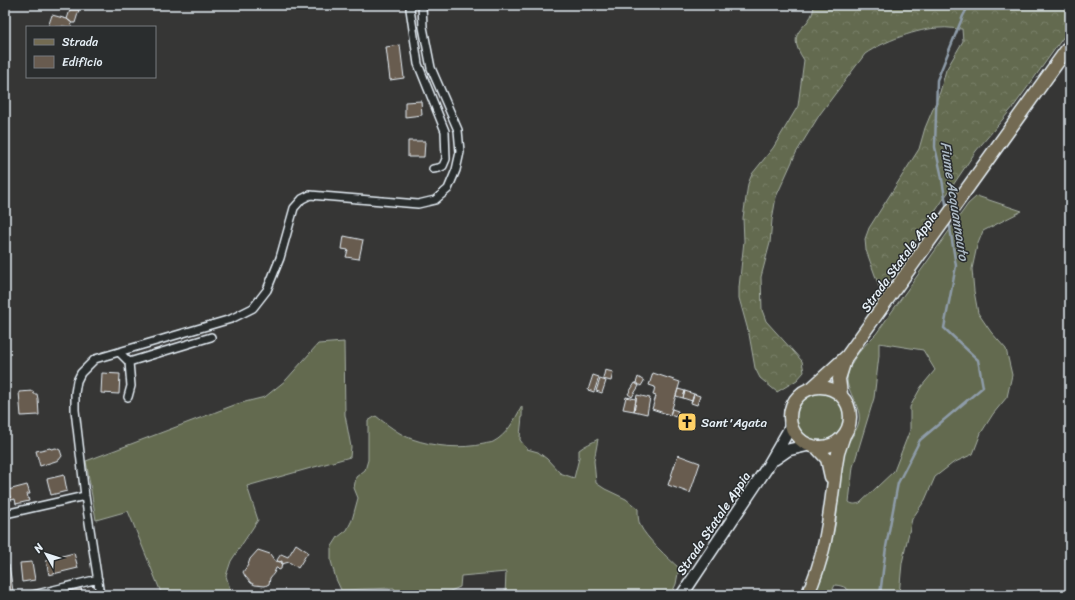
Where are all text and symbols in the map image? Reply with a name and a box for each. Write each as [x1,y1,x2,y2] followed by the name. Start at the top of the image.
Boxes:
[26,26,156,78] legend
[62,31,99,53] text: Strada
[62,51,102,73] text: Edificio
[933,140,976,263] water label: Fiume Acquannauto
[854,205,945,317] street label: Strada Statale Appia
[676,411,698,433] church icon: Sant'Agata
[701,411,768,434] place label: Sant'Agata
[670,466,757,580] street label: Strada Statale Appia
[26,534,66,574] north arrow
[28,539,49,558] text: N

